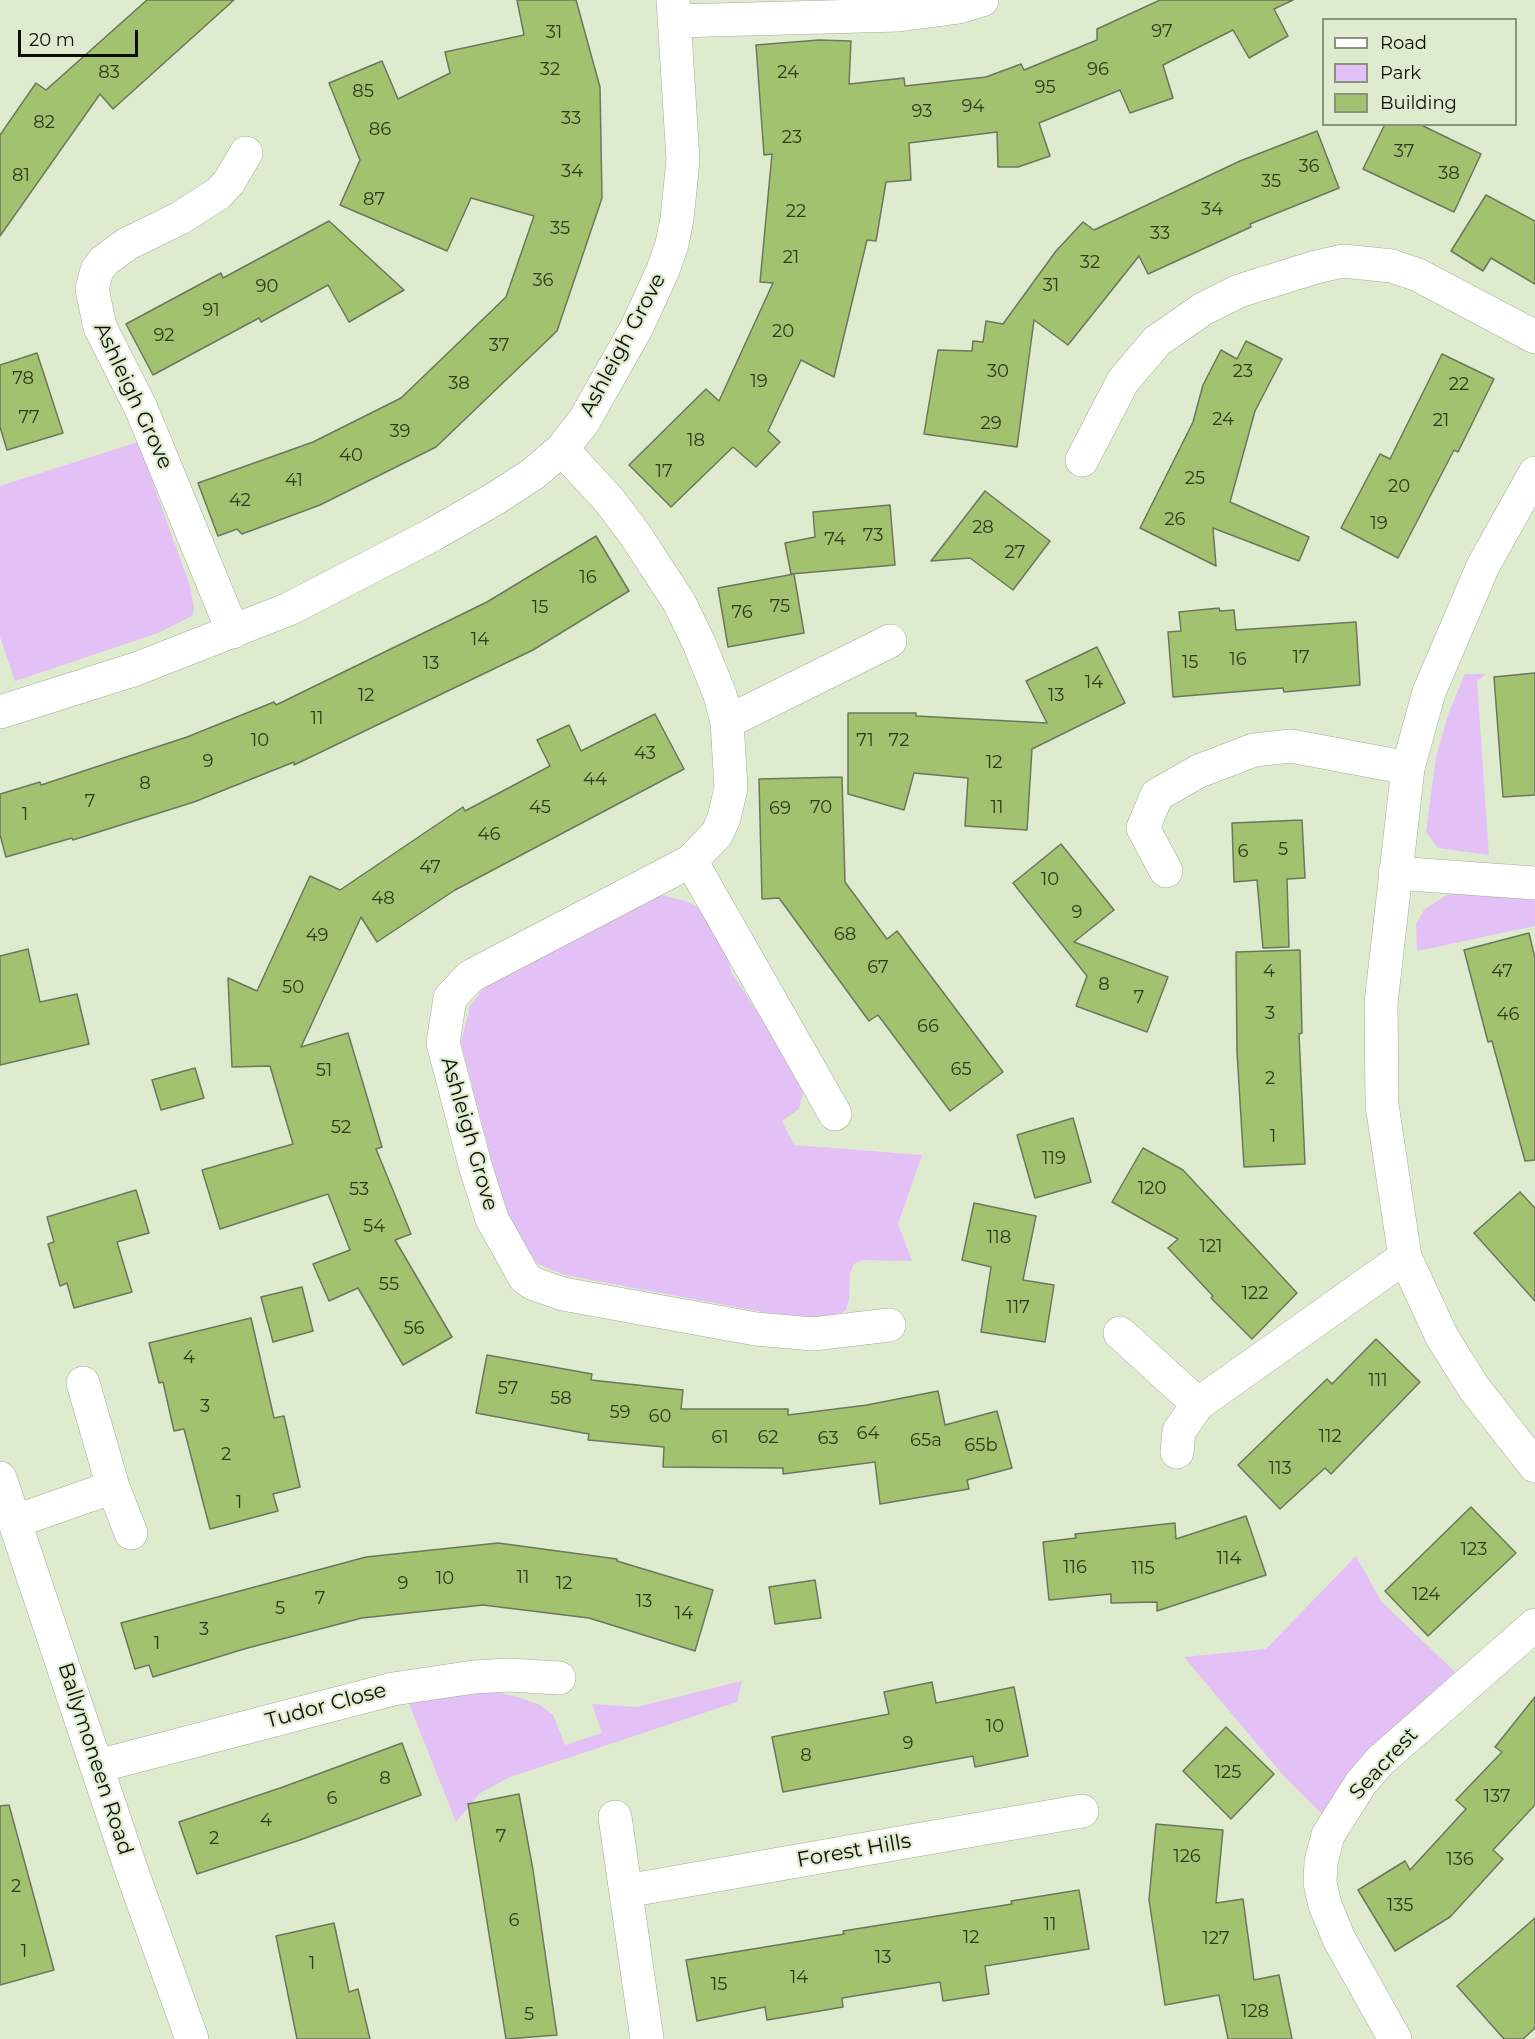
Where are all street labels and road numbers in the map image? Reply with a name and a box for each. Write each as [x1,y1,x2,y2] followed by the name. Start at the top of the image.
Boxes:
[575,269,671,421] street label: Ashleigh Grove
[88,319,178,473] street label: Ashleigh Grove
[435,1054,503,1214] street label: Ashleigh Grove
[52,1660,138,1858] street label: Ballymoneen Road
[263,1678,389,1734] street label: Tudor Close
[1344,1723,1424,1805] street label: Seacrest
[795,1829,913,1873] street label: Forest Hills

